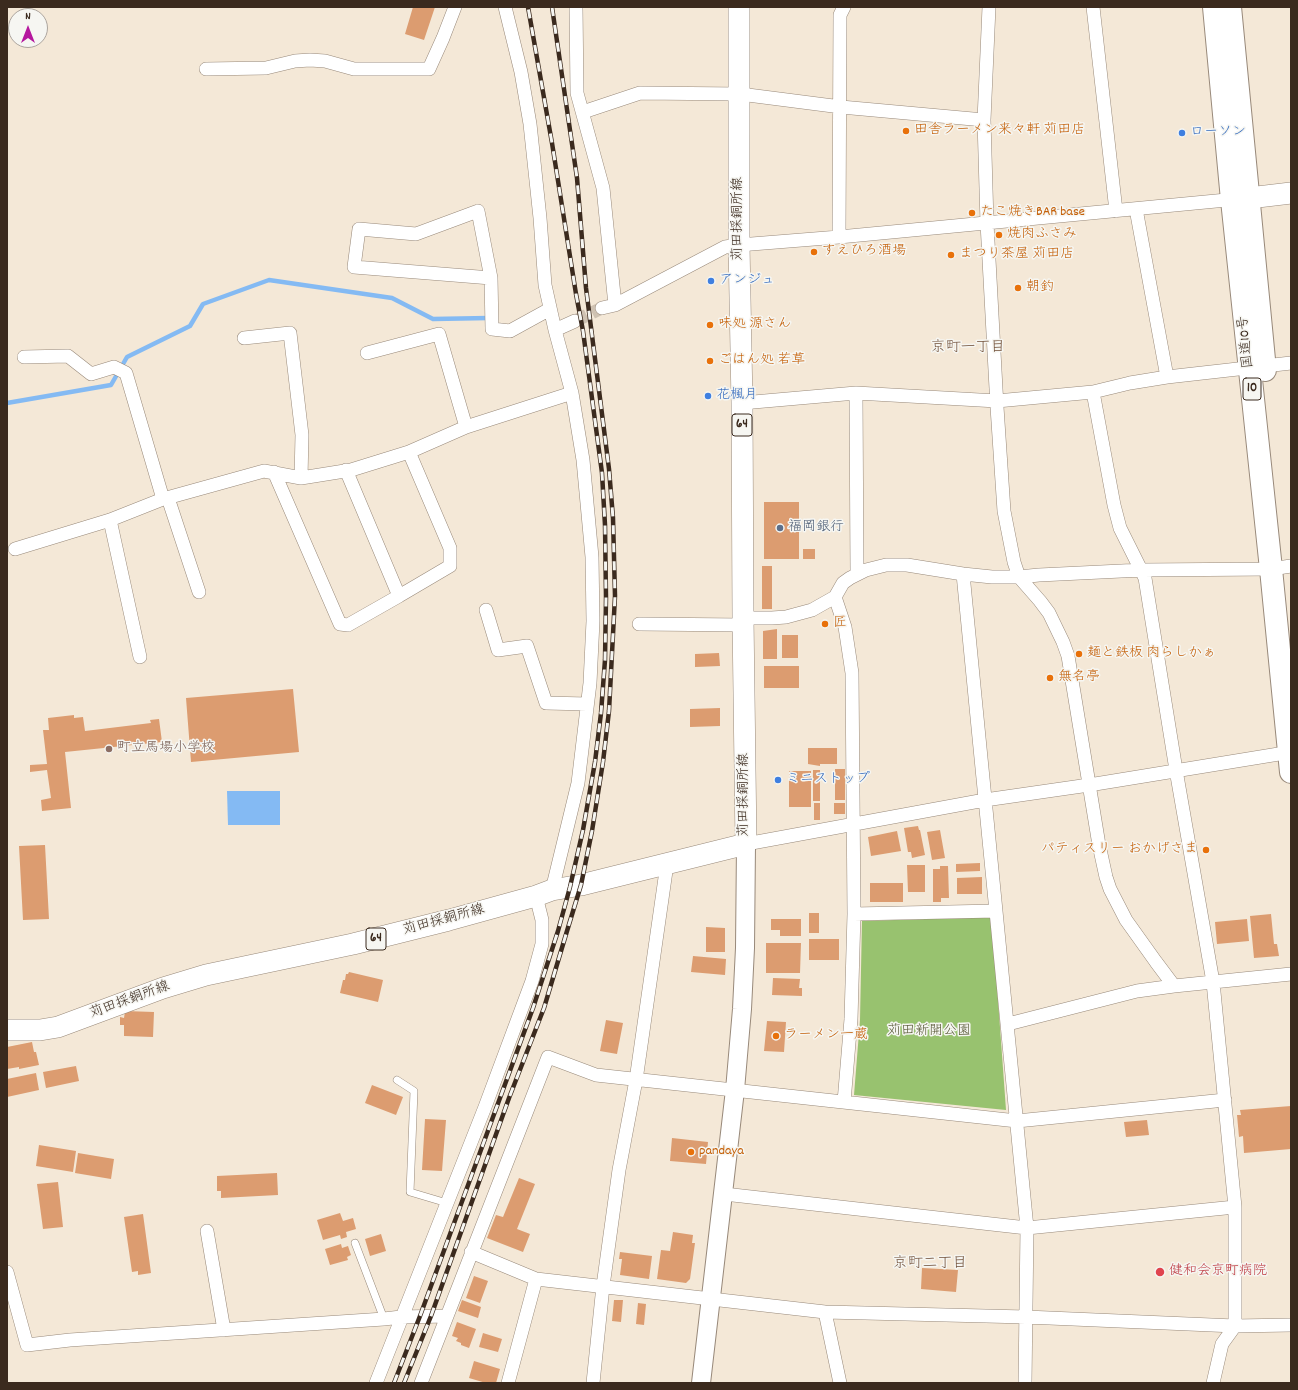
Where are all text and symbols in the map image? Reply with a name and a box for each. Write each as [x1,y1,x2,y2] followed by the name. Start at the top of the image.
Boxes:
[8,8,48,48] north arrow
[25,9,31,25] text: N
[914,123,1085,139] place label: 田舎ラーメン来々軒 苅田店
[1190,125,1246,141] place label: ローソン
[901,126,911,136] marker: 田舎ラーメン来々軒 苅田店
[1177,128,1187,138] marker: ローソン
[731,177,747,261] street label: 苅田採銅所線
[980,205,1085,221] place label: たこ焼きBAR base
[967,208,977,218] marker: たこ焼きBAR base
[1007,227,1077,243] place label: 焼肉ふさみ
[994,230,1004,240] marker: 焼肉ふさみ
[822,244,906,260] place label: すえひろ酒場
[809,247,819,257] marker: すえひろ酒場
[959,247,1074,263] place label: まつり茶屋 苅田店
[946,250,956,260] marker: まつり茶屋 苅田店
[719,273,775,289] place label: アンジュ
[706,276,716,286] marker: アンジュ
[1026,280,1054,296] place label: 朝釣
[1013,283,1023,293] marker: 朝釣
[1236,315,1258,369] street label: 国道10号
[718,317,791,333] place label: 味処 源さん
[705,320,715,330] marker: 味処 源さん
[931,340,1005,358] district label: 京町一丁目
[718,353,805,369] place label: ごはん処 若草
[705,356,715,366] marker: ごはん処 若草
[1243,378,1261,400] road number: 10
[716,388,758,404] place label: 花楓月
[703,391,713,401] marker: 花楓月
[732,414,752,436] road number: 64
[788,520,844,536] place label: 福岡銀行
[775,523,785,533] marker: 福岡銀行
[833,616,847,632] place label: 匠
[820,619,830,629] marker: 匠
[1087,646,1216,662] place label: 麺と鉄板 肉らしかぁ
[1074,649,1084,659] marker: 麺と鉄板 肉らしかぁ
[1058,670,1100,686] place label: 無名亭
[1045,673,1055,683] marker: 無名亭
[117,741,215,757] place label: 町立馬場小学校
[104,744,114,754] marker: 町立馬場小学校
[737,753,753,837] street label: 苅田採銅所線
[786,772,870,788] place label: ミニストップ
[773,775,783,785] marker: ミニストップ
[1041,842,1198,858] place label: パティスリー おかげさま
[1201,845,1211,855] marker: パティスリー おかげさま
[401,902,487,940] street label: 苅田採銅所線
[366,928,386,950] road number: 64
[88,979,172,1023] street label: 苅田採銅所線
[887,1024,971,1040] park label: 苅田新開公園
[784,1028,868,1044] place label: ラーメン一蔵
[771,1031,781,1041] marker: ラーメン一蔵
[699,1144,744,1160] place label: pandaya
[686,1147,696,1157] marker: pandaya
[893,1256,967,1274] district label: 京町二丁目
[1169,1264,1267,1280] place label: 健和会京町病院
[1154,1266,1166,1278] marker: 健和会京町病院

